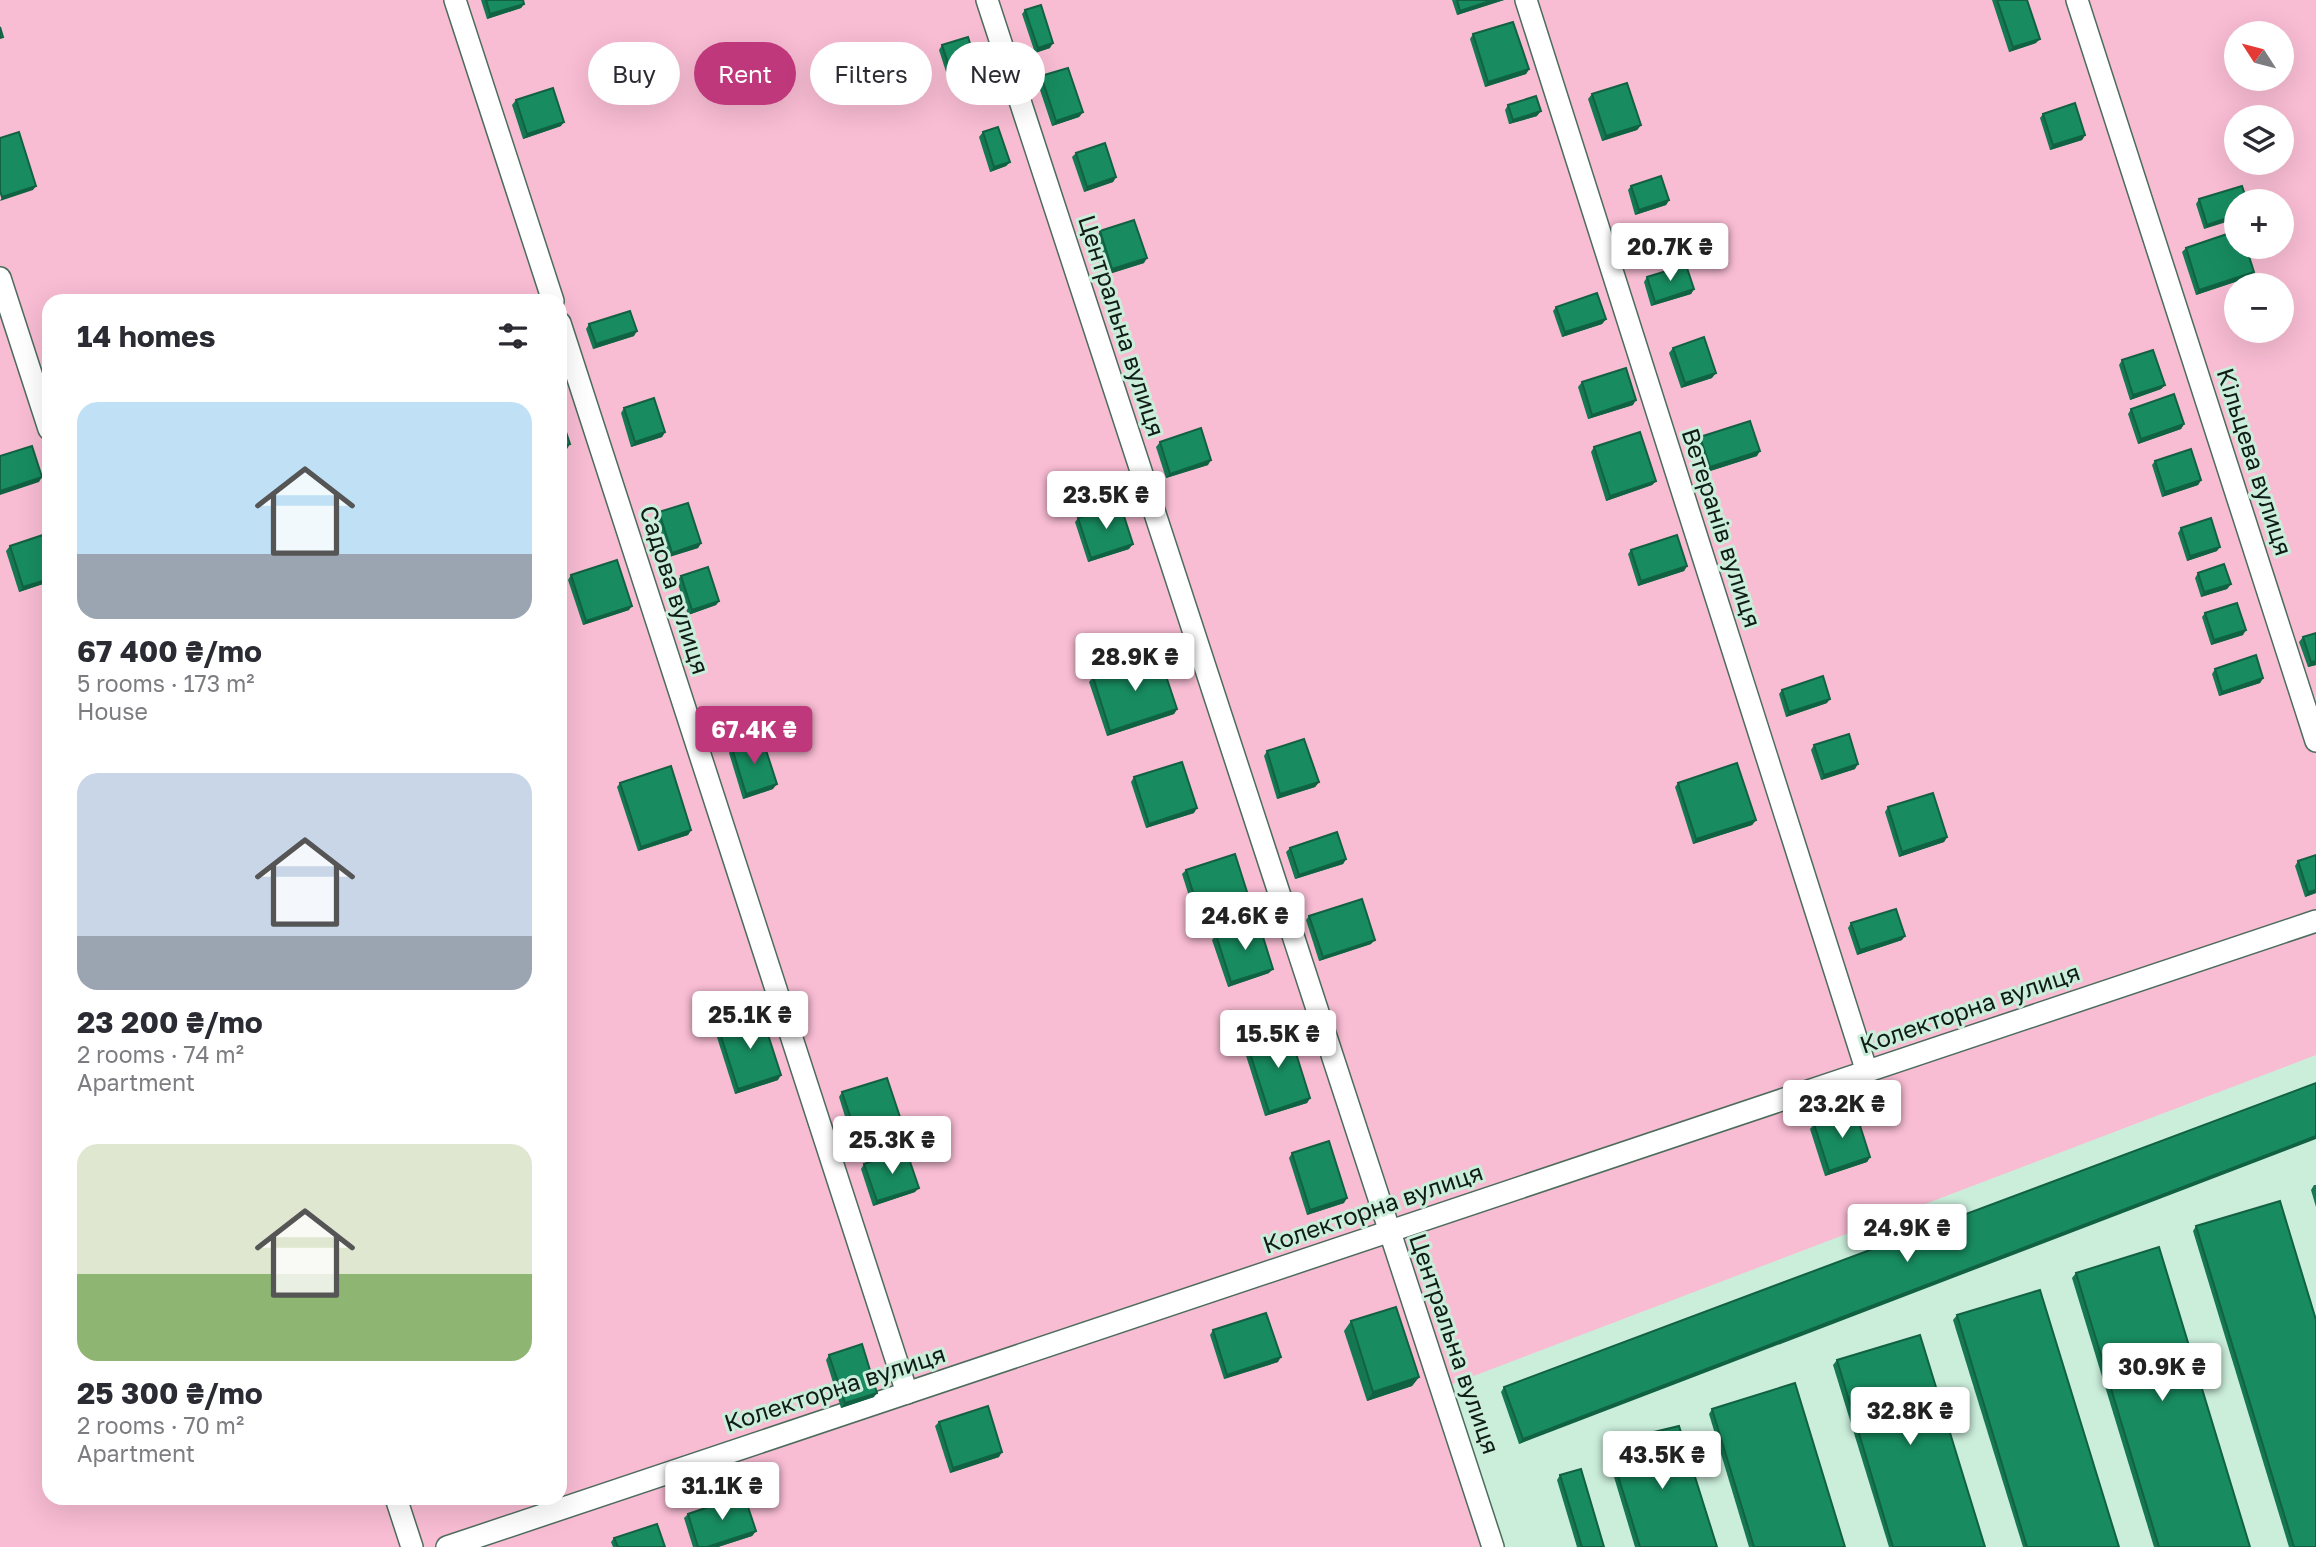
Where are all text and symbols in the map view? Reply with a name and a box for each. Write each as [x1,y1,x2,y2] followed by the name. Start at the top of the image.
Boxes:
[2224,21,2294,91] north arrow
[2224,21,2294,343] map controls
[588,42,680,105] chip: Buy
[694,42,796,105] chip: Rent
[810,42,932,105] chip: Filters
[946,42,1045,105] chip: New
[2224,105,2294,175] button: layers
[2224,189,2294,259] button: +
[1073,211,1172,440] street label: Центральна вулиця
[1605,224,1735,283] pin: 20.7K ₴
[1627,232,1713,260] text: 20.7K ₴
[2224,273,2294,343] button: −
[494,317,532,355] icon: filters
[77,318,216,354] text: 14 homes
[2211,364,2299,559] street label: Кільцева вулиця
[1677,424,1768,631] street label: Ветеранів вулиця
[242,448,368,574] icon: home
[1041,472,1171,531] pin: 23.5K ₴
[1063,480,1149,508] text: 23.5K ₴
[635,502,716,677] street label: Садова вулиця
[77,633,262,669] text: 67 400 ₴/mo
[1070,634,1200,693] pin: 28.9K ₴
[1091,642,1179,670] text: 28.9K ₴
[77,669,255,697] text: 5 rooms · 173 m²
[77,697,148,725] text: House
[689,706,819,766] pin: 67.4K ₴
[711,715,797,743] text: 67.4K ₴
[242,819,368,945] icon: home
[1180,892,1310,952] pin: 24.6K ₴
[1202,901,1288,929] text: 24.6K ₴
[1856,956,2083,1059] street label: Колекторна вулиця
[685,992,815,1051] pin: 25.1K ₴
[708,1000,792,1028] text: 25.1K ₴
[77,1004,263,1040] text: 23 200 ₴/mo
[1213,1010,1343,1070] pin: 15.5K ₴
[1236,1019,1320,1047] text: 15.5K ₴
[77,1040,244,1068] text: 2 rooms · 74 m²
[77,1068,195,1096] text: Apartment
[1777,1080,1907,1140] pin: 23.2K ₴
[1799,1089,1885,1117] text: 23.2K ₴
[827,1116,957,1176] pin: 25.3K ₴
[849,1125,935,1153] text: 25.3K ₴
[1259,1156,1486,1259] street label: Колекторна вулиця
[242,1190,368,1316] icon: home
[1842,1204,1972,1264] pin: 24.9K ₴
[1864,1213,1950,1241] text: 24.9K ₴
[1404,1230,1507,1457] street label: Центральна вулиця
[720,1338,949,1437] street label: Колекторна вулиця
[2097,1344,2227,1403] pin: 30.9K ₴
[2118,1352,2206,1380] text: 30.9K ₴
[77,1375,263,1411] text: 25 300 ₴/mo
[1845,1388,1975,1447] pin: 32.8K ₴
[1867,1396,1953,1424] text: 32.8K ₴
[77,1411,244,1439] text: 2 rooms · 70 m²
[1597,1432,1727,1491] pin: 43.5K ₴
[77,1439,195,1467] text: Apartment
[1619,1440,1705,1468] text: 43.5K ₴
[657,1462,787,1522] pin: 31.1K ₴
[681,1471,763,1499] text: 31.1K ₴

